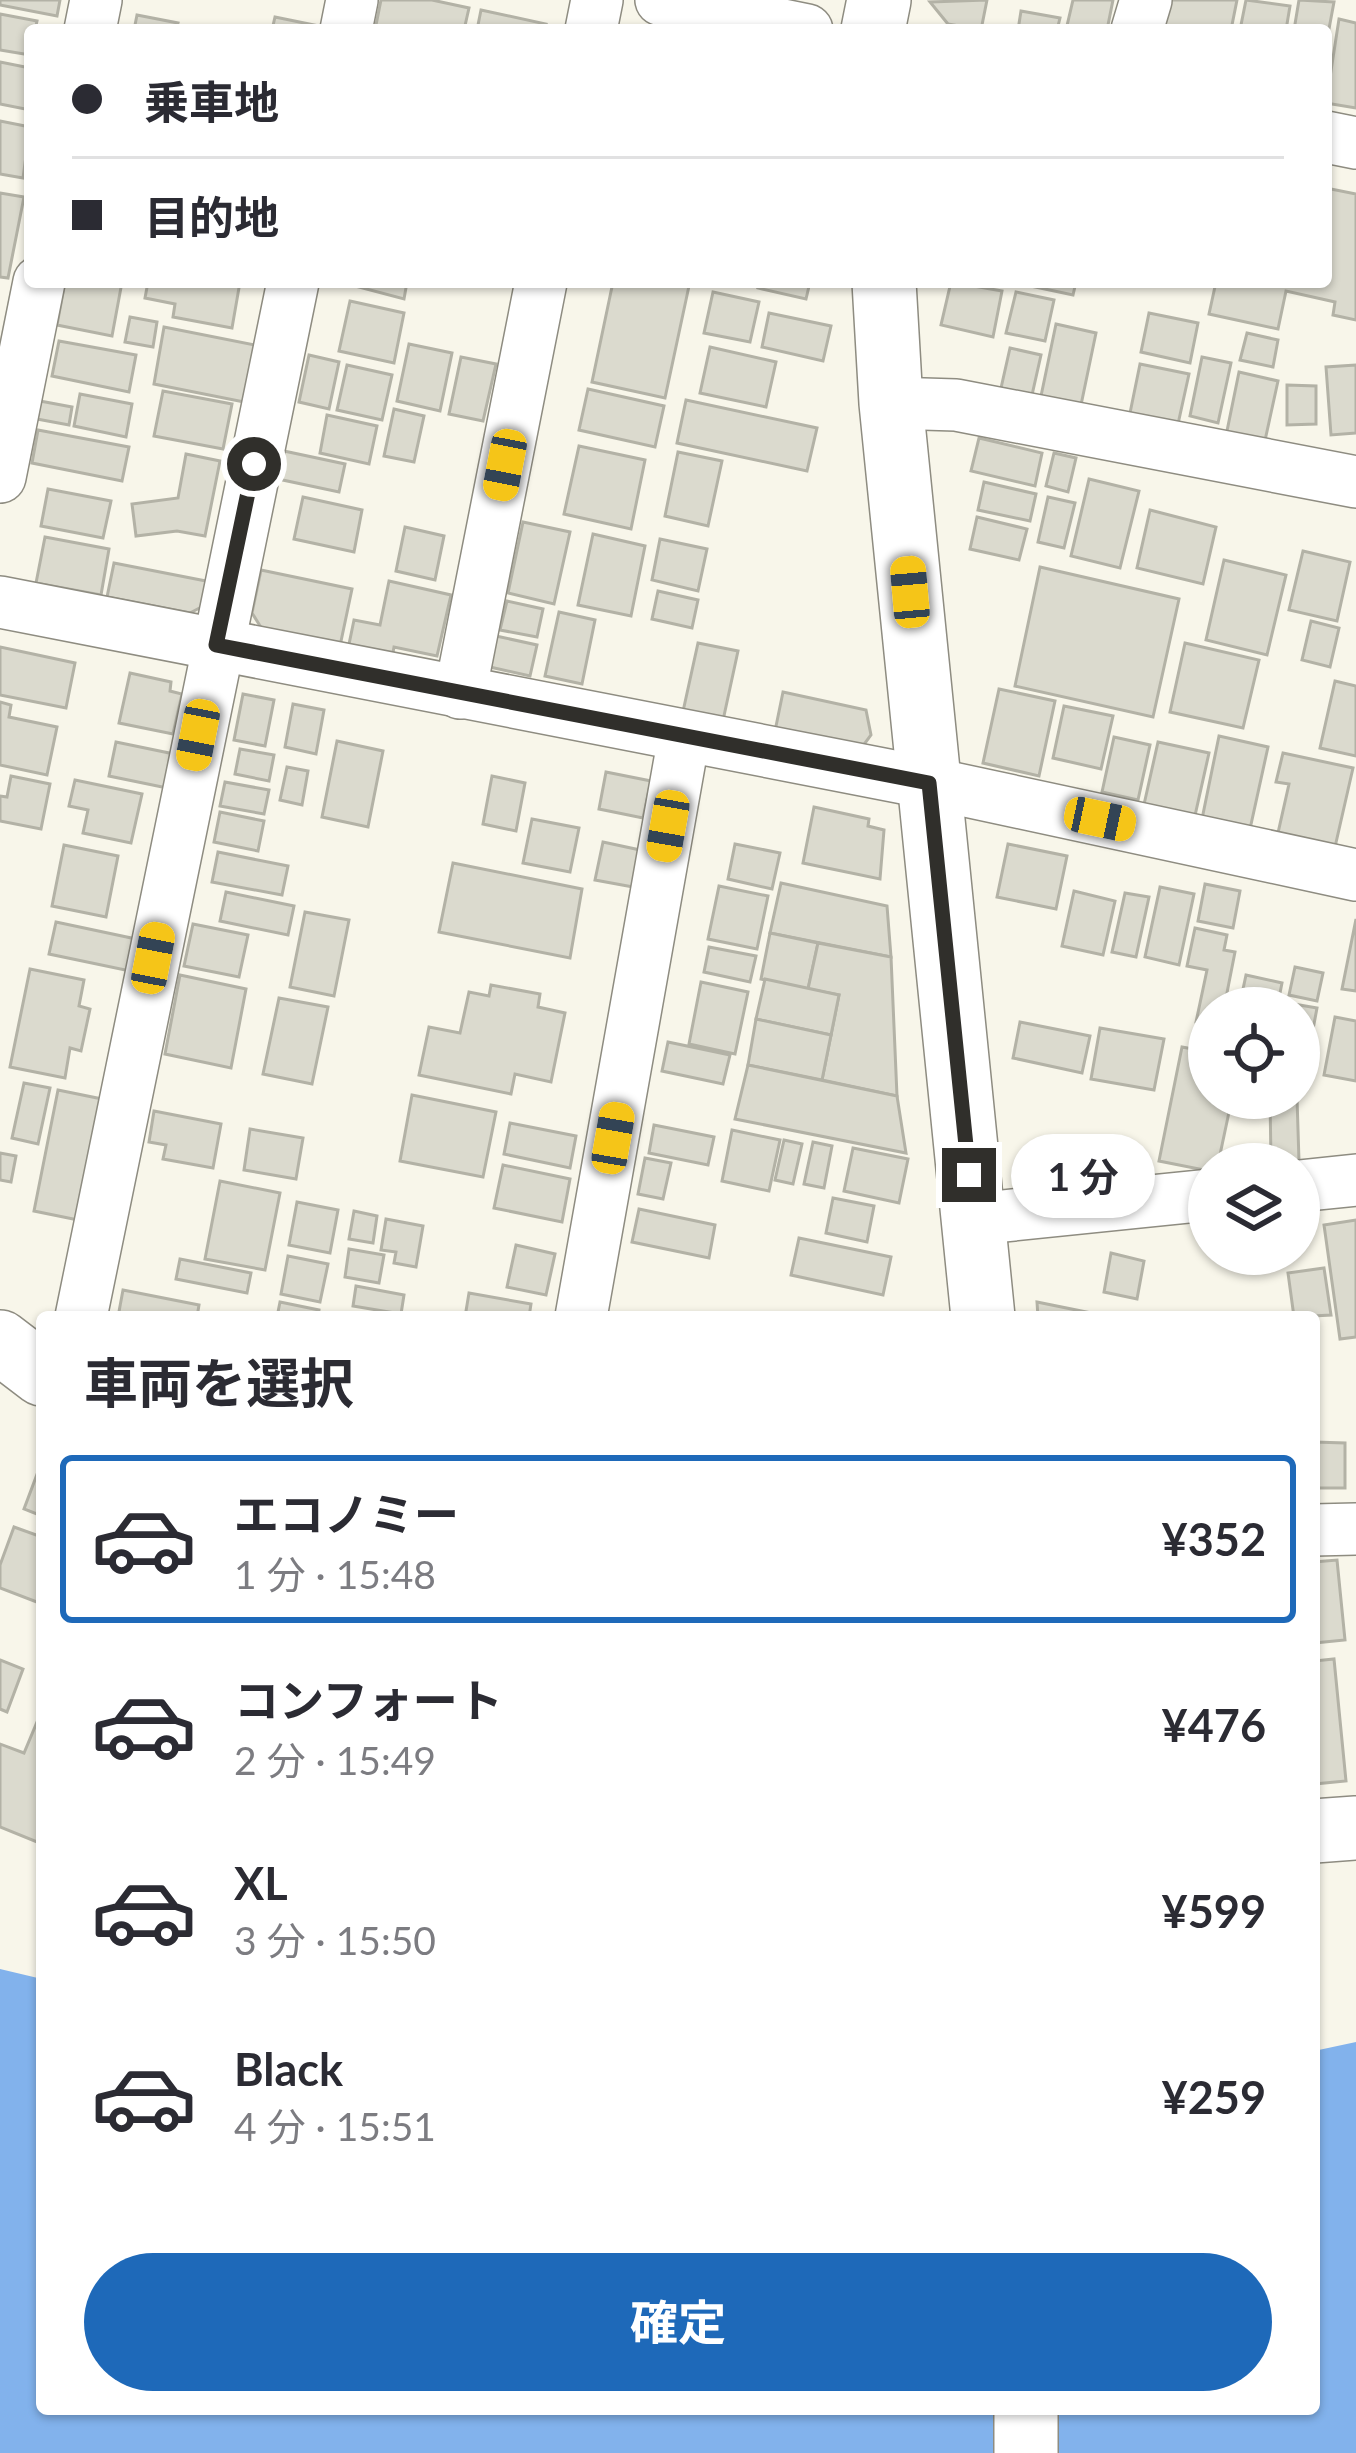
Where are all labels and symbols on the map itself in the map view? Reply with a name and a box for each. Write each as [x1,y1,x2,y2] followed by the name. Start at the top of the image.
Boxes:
[480,426,530,504] car
[227,437,281,491] route start
[889,555,931,629] car
[173,696,223,774] car
[644,787,692,865] car
[1061,794,1139,844] car
[128,919,178,997] car
[589,1099,637,1177] car
[1011,1133,1155,1217] callout: 1 分
[942,1148,996,1202] route end

